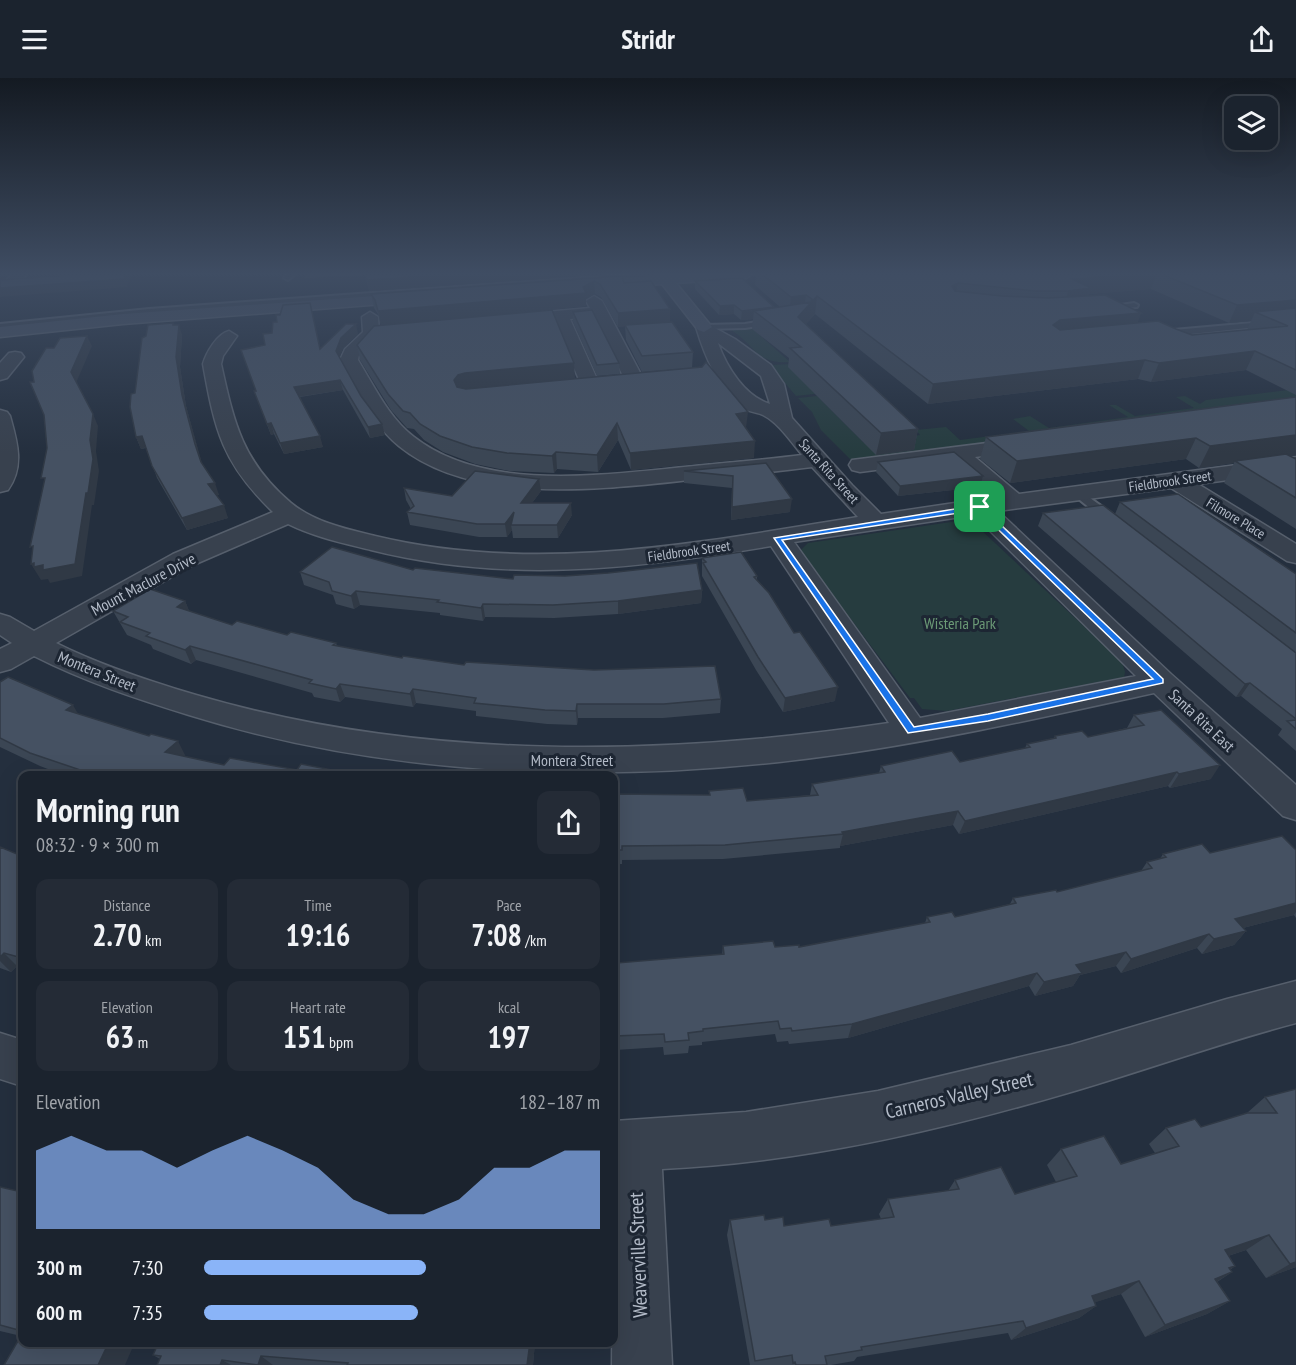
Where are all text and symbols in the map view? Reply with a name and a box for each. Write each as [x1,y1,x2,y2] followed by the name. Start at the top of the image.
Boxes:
[621,22,675,56] text: Stridr
[18,23,51,56] icon: menu
[1245,23,1278,56] icon: share
[1224,96,1278,150] map controls
[1224,96,1278,150] button: layers
[795,435,863,507] street label: Santa Rita Street
[1128,466,1212,496] street label: Fieldbrook Street
[954,481,1005,532] pin
[963,490,996,523] icon: arrive
[1203,493,1269,543] street label: Filmore Place
[647,536,731,566] street label: Fieldbrook Street
[87,548,199,620] street label: Mount Maclure Drive
[924,613,997,633] park label: Wisteria Park
[55,646,139,696] street label: Montera Street
[1165,684,1240,756] street label: Santa Rita East
[531,750,614,770] street label: Montera Street
[36,788,180,831] text: Morning run
[537,791,600,854] button: share
[36,832,159,858] text: 08:32 · 9 × 300 m
[103,895,151,915] text: Distance
[304,895,332,915] text: Time
[496,895,522,915] text: Pace
[92,915,142,954] text: 2.70
[286,915,350,954] text: 19:16
[471,915,522,954] text: 7:08
[142,930,162,950] text: km
[522,930,547,950] text: /km
[101,997,153,1017] text: Elevation
[290,997,346,1017] text: Heart rate
[498,997,520,1017] text: kcal
[106,1017,134,1056] text: 63
[283,1017,326,1056] text: 151
[487,1017,531,1056] text: 197
[134,1032,148,1052] text: m
[326,1032,353,1052] text: bpm
[883,1065,1036,1125] street label: Carneros Valley Street
[36,1089,100,1115] text: Elevation
[519,1089,600,1115] text: 182–187 m
[623,1191,653,1318] street label: Weaverville Street
[36,1255,82,1281] text: 300 m
[132,1255,163,1281] text: 7:30
[36,1300,82,1326] text: 600 m
[132,1300,163,1326] text: 7:35

